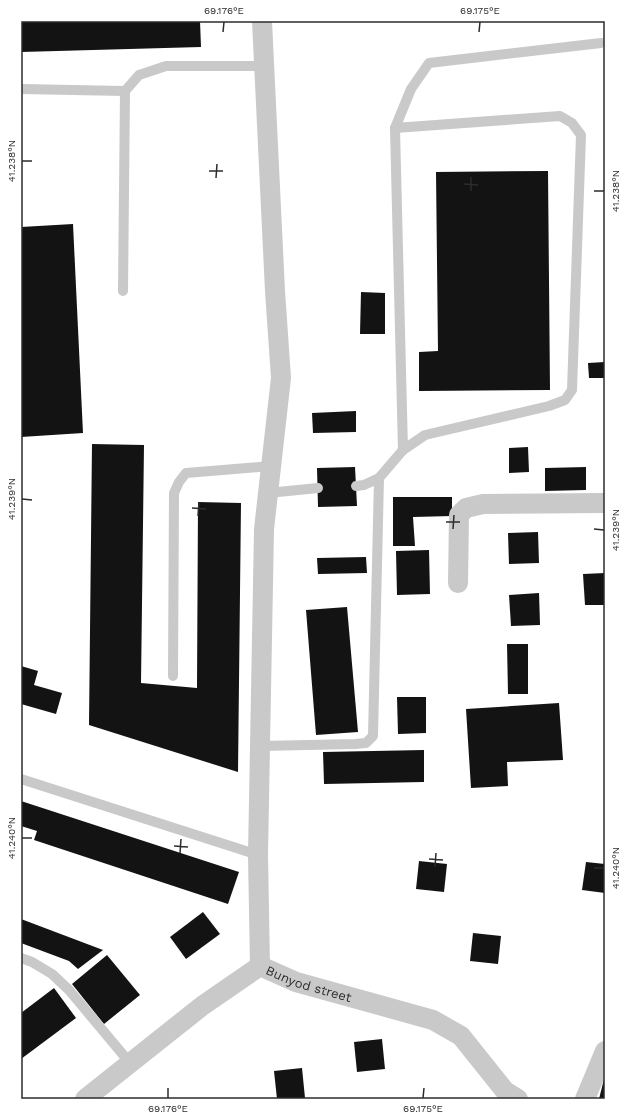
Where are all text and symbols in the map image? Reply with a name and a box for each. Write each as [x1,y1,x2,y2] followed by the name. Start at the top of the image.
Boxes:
[204,5,244,16] text: 69.176°E
[460,5,500,16] text: 69.175°E
[6,140,17,182] text: 41.238°N
[610,170,621,212] text: 41.238°N
[6,478,17,520] text: 41.239°N
[610,509,621,551] text: 41.239°N
[6,817,17,859] text: 41.240°N
[610,847,621,889] text: 41.240°N
[264,962,354,1005] street label: Bunyod street
[148,1103,188,1114] text: 69.176°E
[403,1103,443,1114] text: 69.175°E

